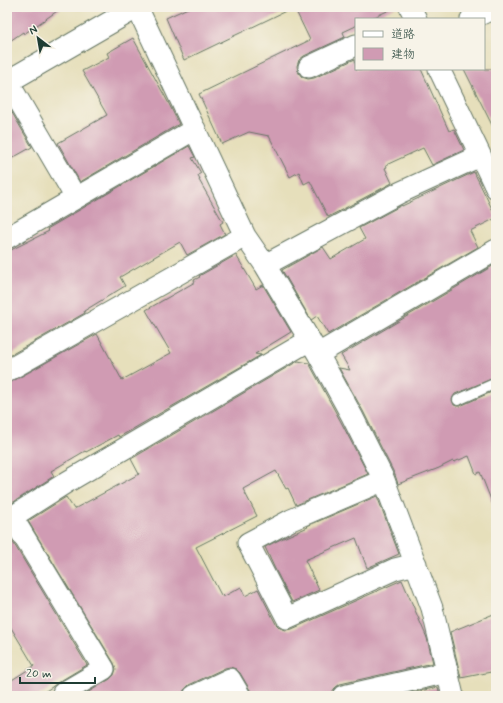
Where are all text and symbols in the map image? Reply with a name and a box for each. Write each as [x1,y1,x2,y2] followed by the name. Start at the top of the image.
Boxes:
[18,18,58,58] north arrow
[355,18,485,70] legend
[27,22,40,38] text: N
[391,27,415,43] text: 道路
[391,47,415,63] text: 建物
[20,659,95,685] scale bar
[26,666,52,682] text: 20 m

